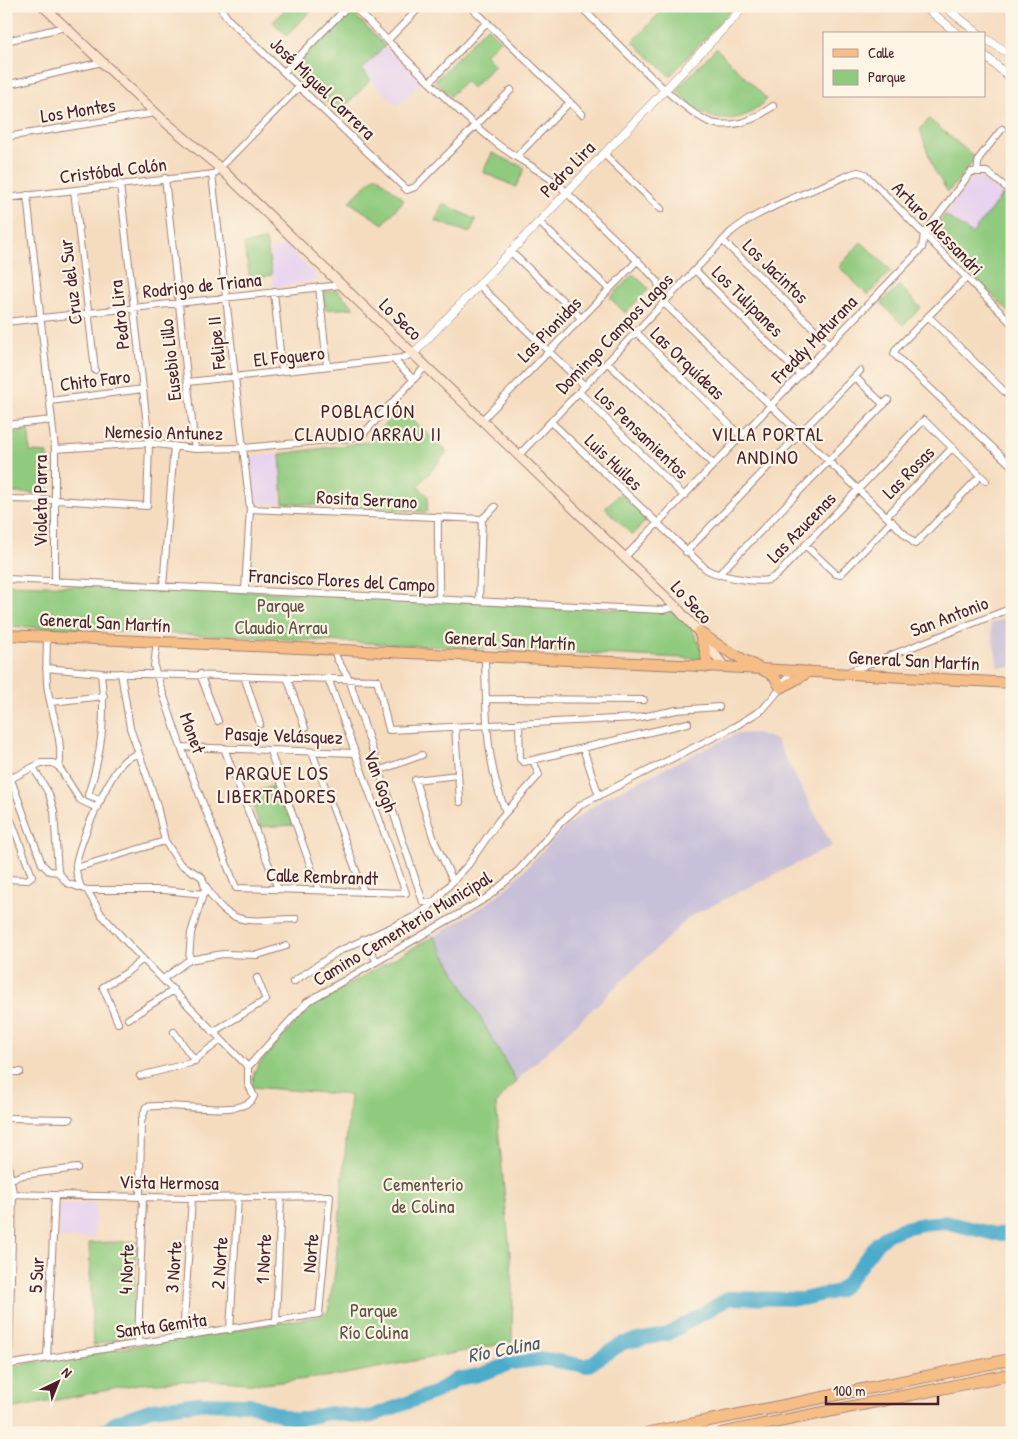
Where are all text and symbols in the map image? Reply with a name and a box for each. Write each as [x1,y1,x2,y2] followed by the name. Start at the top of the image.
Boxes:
[265,31,382,145] street label: José Miguel Carrera
[823,32,986,98] legend
[868,42,895,63] text: Calle
[868,66,906,87] text: Parque
[39,91,117,129] street label: Los Montes
[533,135,601,203] street label: Pedro Lira
[58,151,168,189] street label: Cristóbal Colón
[886,175,990,281] street label: Arturo Alessandri
[737,233,815,309] street label: Los Jacintos
[52,237,88,326] street label: Cruz del Sur
[707,260,789,342] street label: Los Tulipanes
[141,266,263,304] street label: Rodrigo de Triana
[549,267,679,399] street label: Domingo Campos Lagos
[102,279,136,351] street label: Pedro Lira
[765,289,863,389] street label: Freddy Maturana
[511,290,587,368] street label: Las Pionidas
[374,292,428,346] street label: Lo Seco
[200,315,232,372] street label: Felipe II
[153,317,187,402] street label: Eusebio Lillo
[645,321,731,405] street label: Las Orquídeas
[252,339,326,373] street label: El Foguero
[58,363,132,397] street label: Chito Faro
[589,382,695,484] street label: Los Pensamientos
[294,397,442,447] district label: POBLACIÓN CLAUDIO ARRAU II
[105,418,223,446] street label: Nemesio Antunez
[711,420,825,470] district label: VILLA PORTAL ANDINO
[579,428,649,496] street label: Luis Huiles
[876,440,940,504] street label: Las Rosas
[27,454,53,547] street label: Violeta Parra
[316,483,418,515] street label: Rosita Serrano
[761,486,841,568] street label: Las Azucenas
[247,562,436,598] street label: Francisco Flores del Campo
[665,575,719,630] street label: Lo Seco
[906,589,992,643] street label: San Antonio
[234,592,328,640] park label: Parque Claudio Arrau
[39,606,171,638] street label: General San Martín
[444,624,576,656] street label: General San Martín
[848,644,980,676] street label: General San Martín
[174,709,212,757] street label: Monet
[225,720,343,750] street label: Pasaje Velásquez
[358,746,404,816] street label: Van Gogh
[217,759,337,809] district label: PARQUE LOS LIBERTADORES
[265,861,379,891] street label: Calle Rembrandt
[308,864,497,992] street label: Camino Cementerio Municipal
[119,1168,220,1196] street label: Vista Hermosa
[383,1171,464,1219] park label: Cementerio de Colina
[295,1232,325,1274] street label: Norte
[249,1233,277,1285] street label: 1 Norte
[204,1236,234,1290] street label: 2 Norte
[158,1240,188,1294] street label: 3 Norte
[112,1243,140,1295] street label: 4 Norte
[22,1256,50,1294] street label: 5 Sur
[340,1297,409,1345] park label: Parque Río Colina
[114,1306,208,1344] street label: Santa Gemita
[465,1328,543,1369] water label: Río Colina
[32,1356,82,1406] north arrow
[58,1363,77,1382] text: N
[826,1374,938,1406] scale bar
[833,1380,866,1401] text: 100 m

